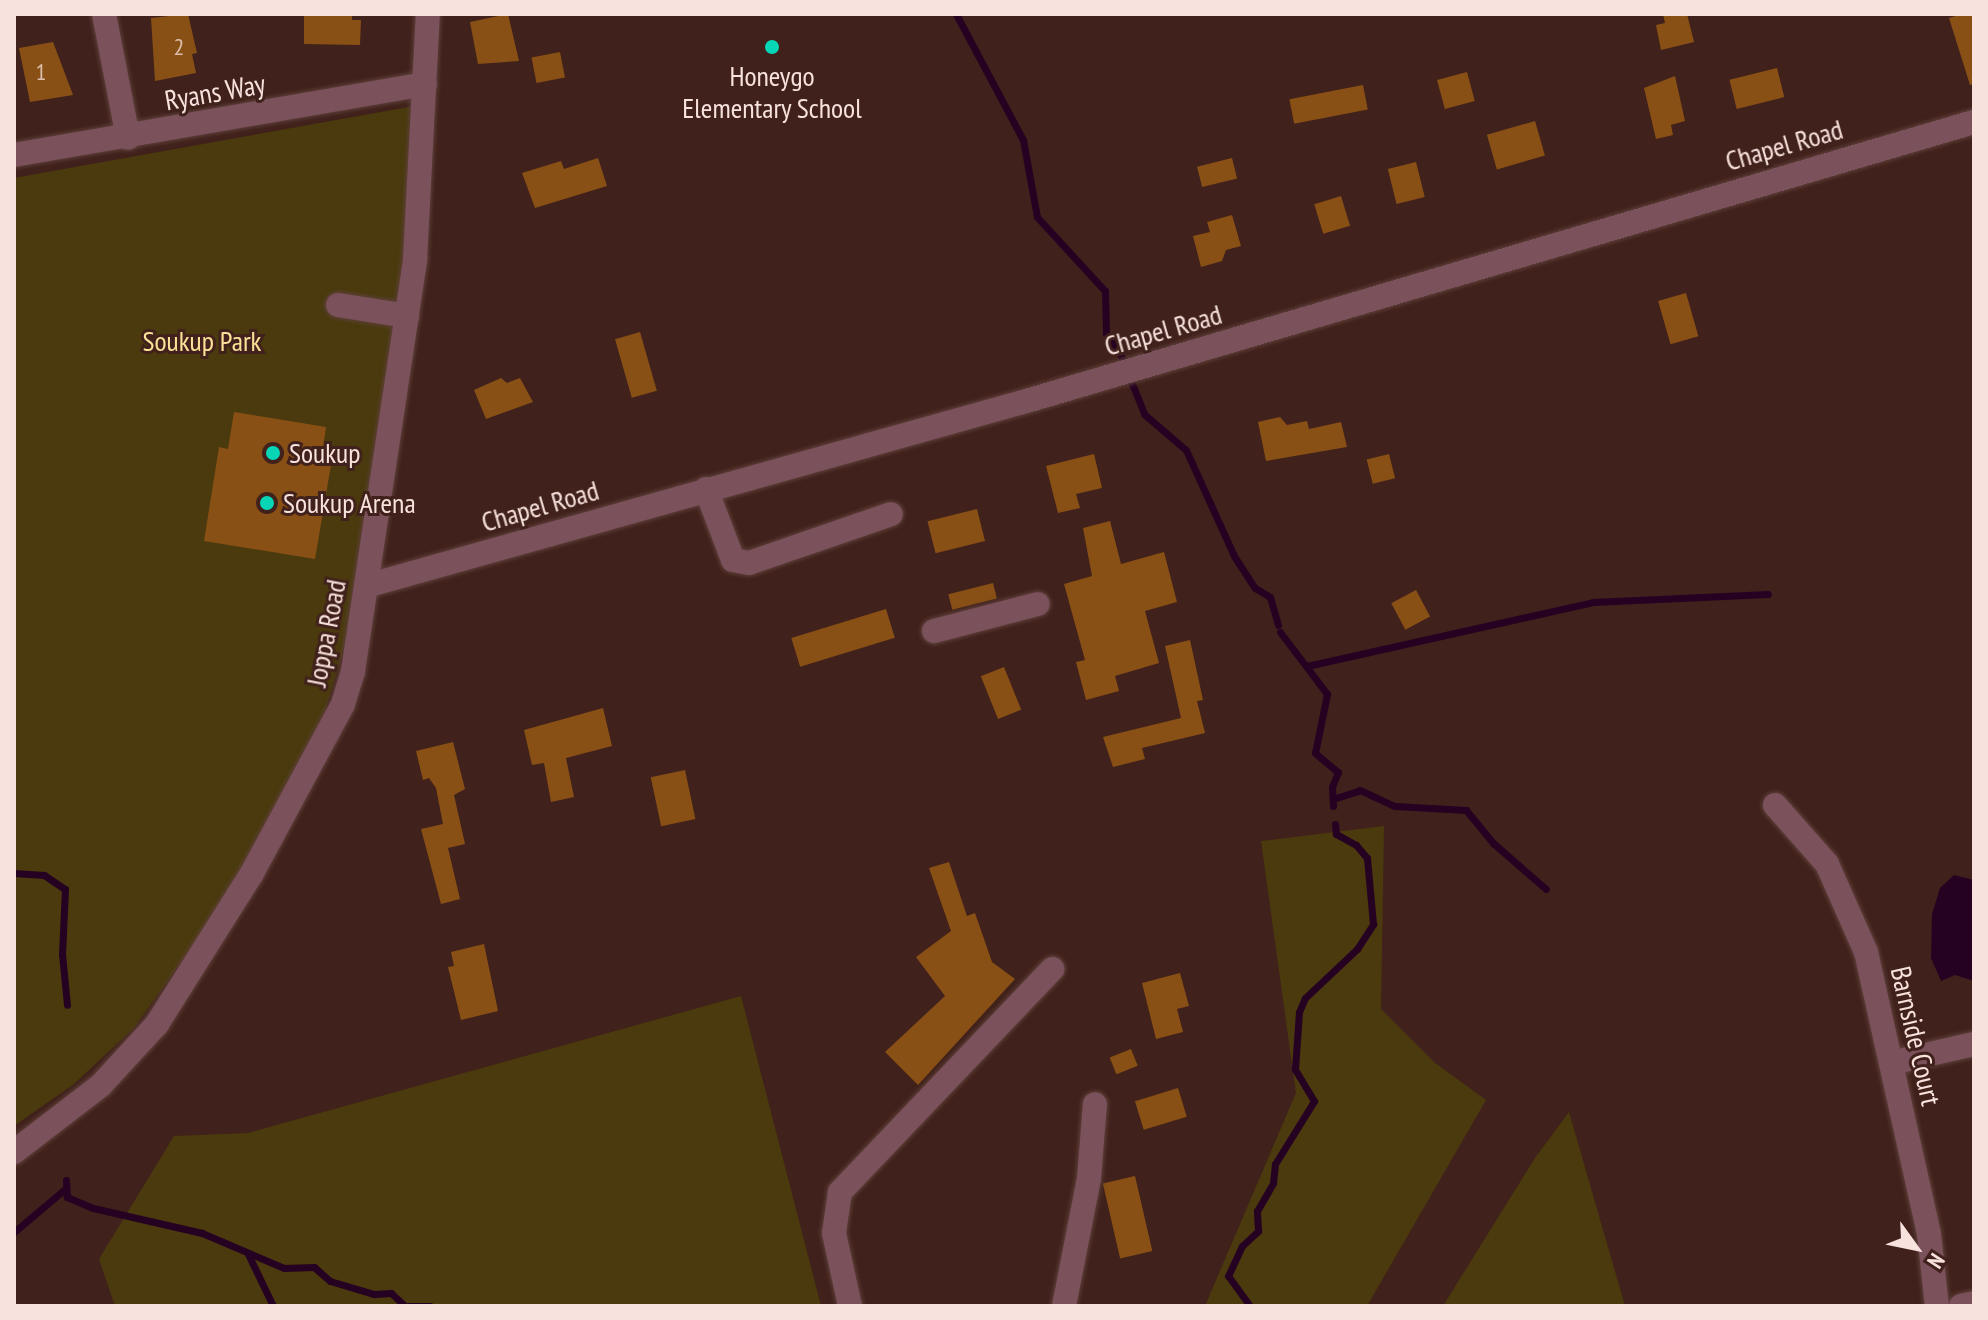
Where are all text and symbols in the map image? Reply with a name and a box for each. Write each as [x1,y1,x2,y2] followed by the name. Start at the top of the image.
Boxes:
[174,33,184,61] house number: 2
[763,38,781,56] marker: Honeygo Elementary School
[36,58,46,86] house number: 1
[682,59,862,125] place label: Honeygo Elementary School
[162,67,268,117] street label: Ryans Way
[1722,112,1846,178] street label: Chapel Road
[1101,297,1225,363] street label: Chapel Road
[143,324,261,358] park label: Soukup Park
[289,436,360,470] place label: Soukup
[264,444,282,462] marker: Soukup
[478,473,602,539] street label: Chapel Road
[283,486,416,520] place label: Soukup Arena
[258,494,276,512] marker: Soukup Arena
[299,577,353,689] street label: Joppa Road
[1884,963,1948,1109] street label: Barnside Court
[1876,1208,1956,1288] north arrow
[1921,1248,1951,1274] text: N

